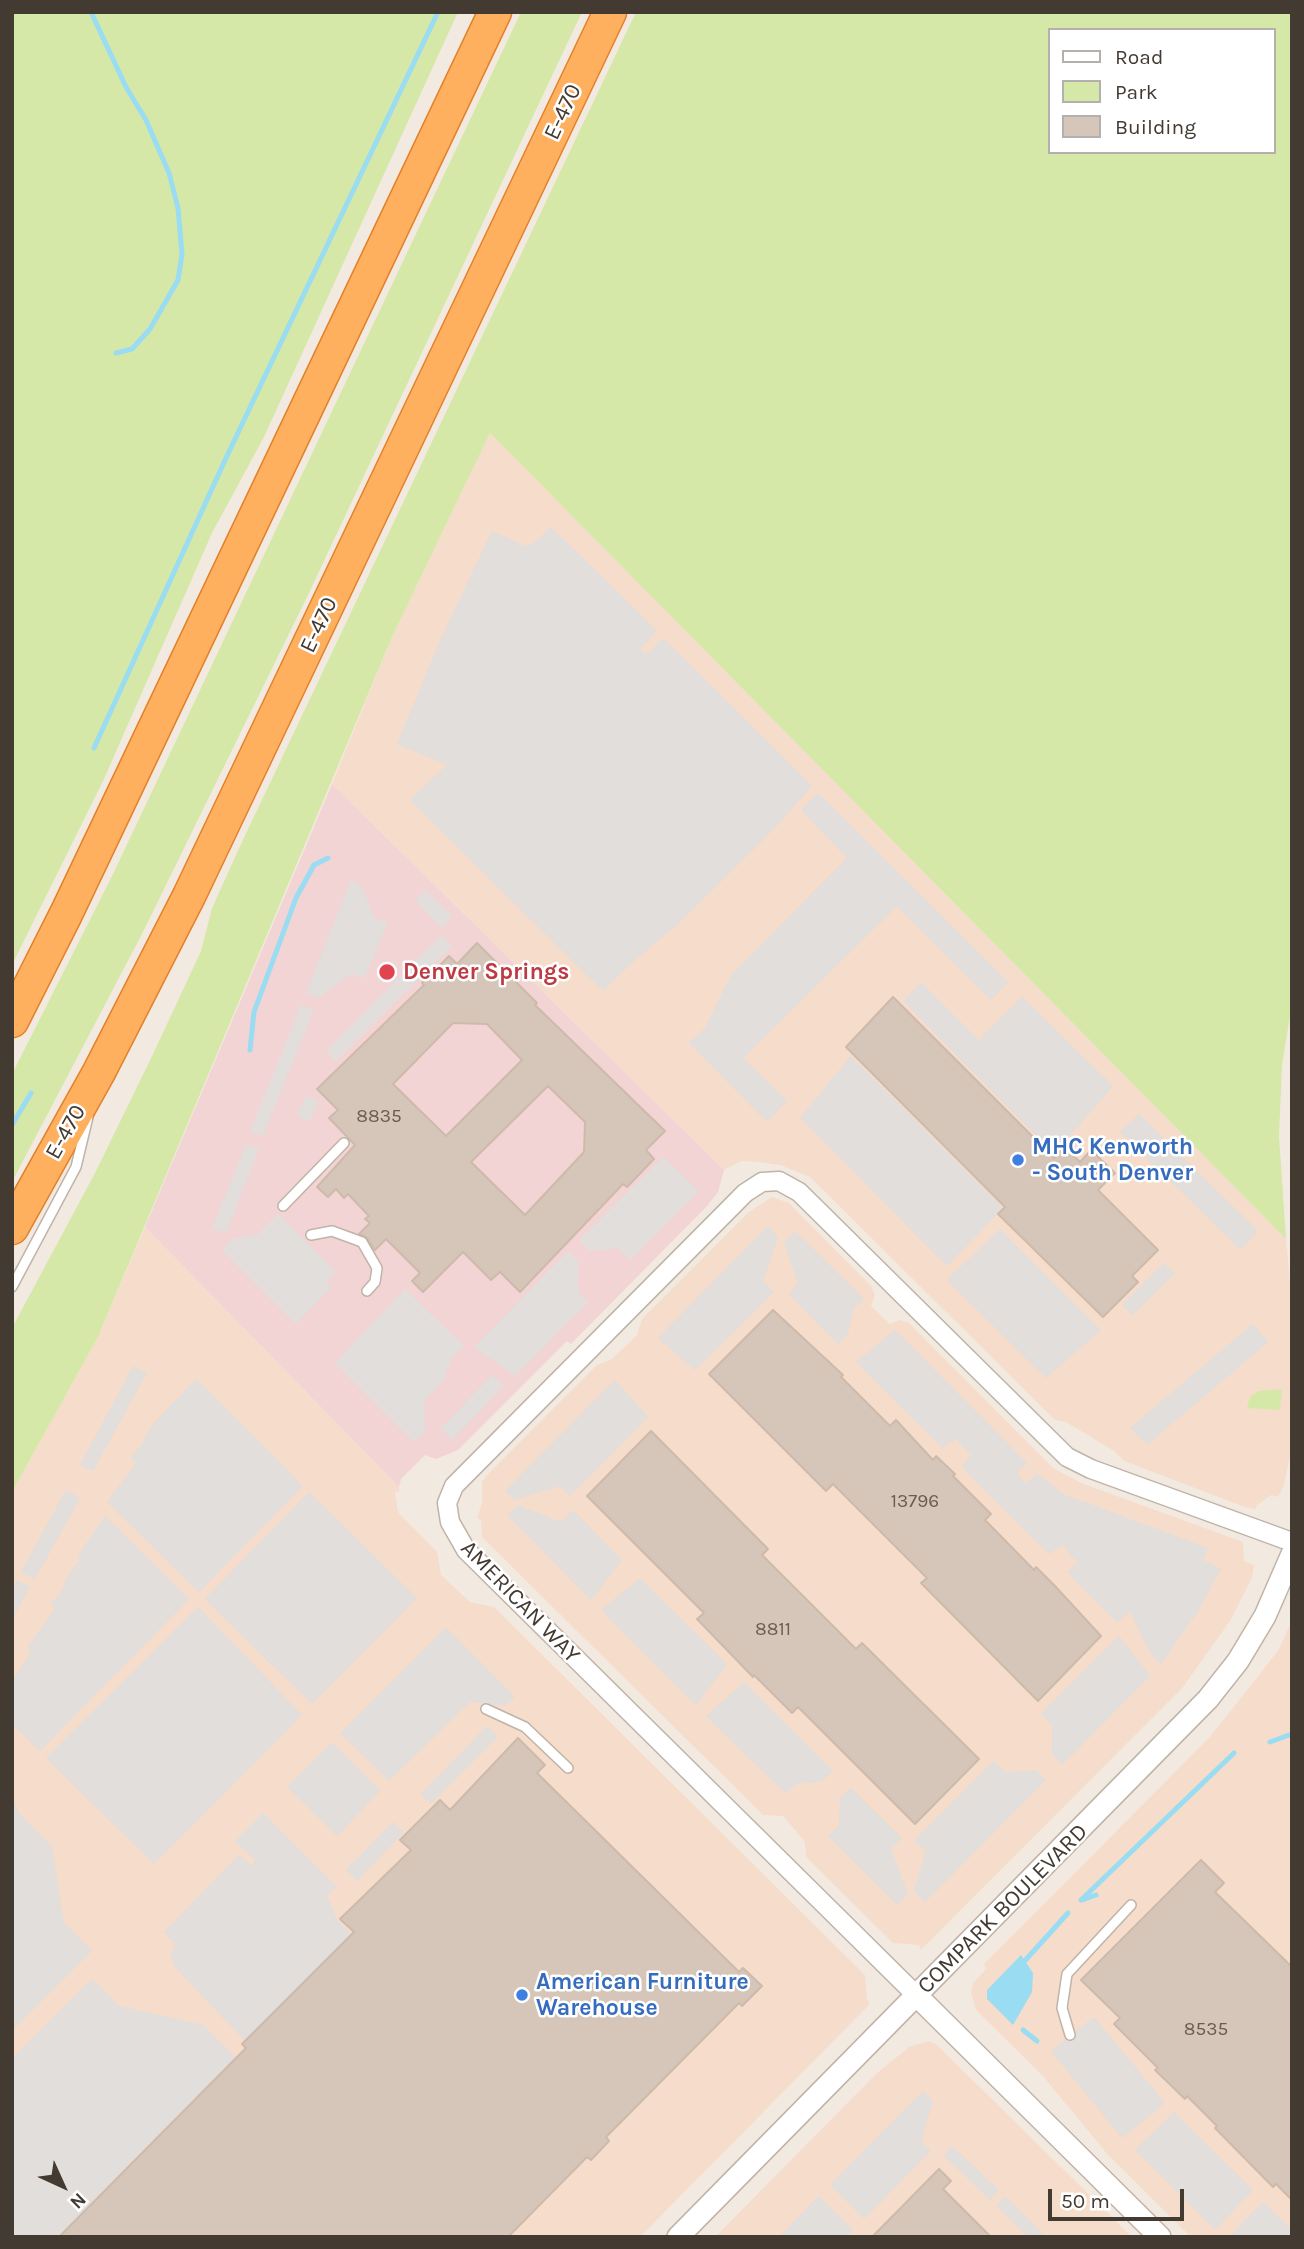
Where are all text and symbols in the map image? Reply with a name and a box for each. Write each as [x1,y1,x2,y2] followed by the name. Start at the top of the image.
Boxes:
[1048,28,1276,154] legend
[1115,45,1163,69] text: Road
[538,80,588,144] street label: E-470
[1115,80,1158,104] text: Park
[1115,115,1196,139] text: Building
[294,593,344,657] street label: E-470
[403,958,569,986] place label: Denver Springs
[377,962,397,982] marker: Denver Springs
[40,1100,92,1164] street label: E-470
[356,1106,402,1128] house number: 8835
[1032,1133,1193,1187] place label: MHC Kenworth - South Denver
[1010,1152,1026,1168] marker: MHC Kenworth - South Denver
[891,1491,939,1513] house number: 13796
[455,1535,585,1669] street label: AMERICAN WAY
[755,1619,791,1641] house number: 8811
[912,1818,1094,2000] street label: COMPARK BOULEVARD
[536,1968,749,2022] place label: American Furniture Warehouse
[514,1987,530,2003] marker: American Furniture Warehouse
[1184,2019,1228,2041] house number: 8535
[28,2151,98,2221] north arrow
[1052,2176,1188,2220] scale bar
[65,2188,90,2213] text: N
[1061,2189,1110,2213] text: 50 m

